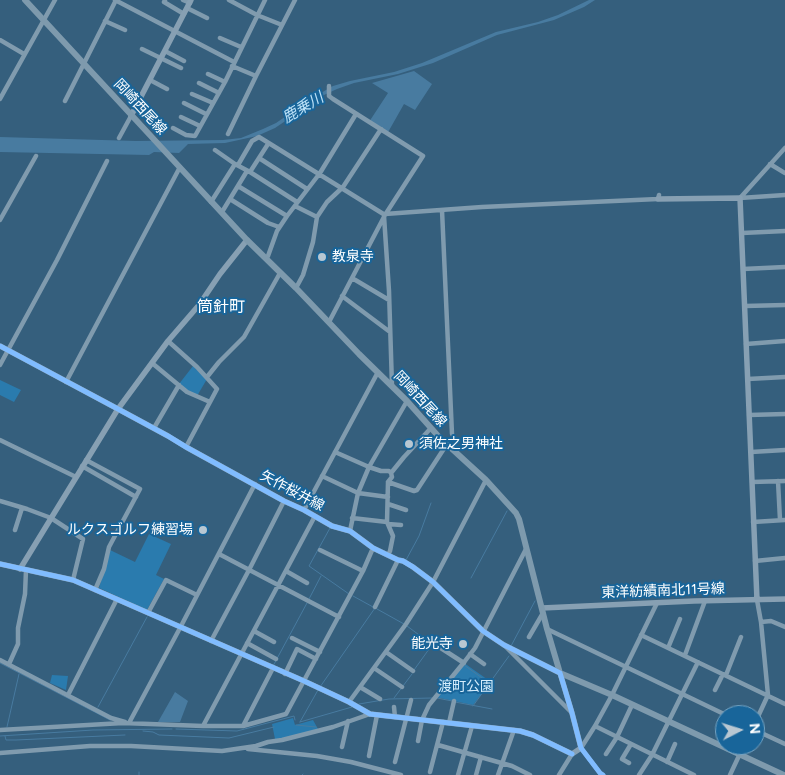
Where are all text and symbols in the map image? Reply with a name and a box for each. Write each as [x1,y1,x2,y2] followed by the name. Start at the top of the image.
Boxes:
[110,76,170,138] street label: 岡崎西尾線
[279,89,327,127] water label: 鹿乗川
[332,249,374,265] place label: 教泉寺
[316,251,328,263] marker: 教泉寺
[197,297,245,317] district label: 筒針町
[390,368,450,430] street label: 岡崎西尾線
[419,436,503,452] place label: 須佐之男神社
[403,438,415,450] marker: 須佐之男神社
[257,467,327,515] street label: 矢作桜井線
[67,522,193,538] place label: ルクスゴルフ練習場
[197,524,209,536] marker: ルクスゴルフ練習場
[601,580,725,602] street label: 東洋紡績南北11号線
[411,636,453,652] place label: 能光寺
[457,638,469,650] marker: 能光寺
[438,679,494,695] park label: 渡町公園
[715,705,765,755] north arrow
[746,723,763,735] text: N

